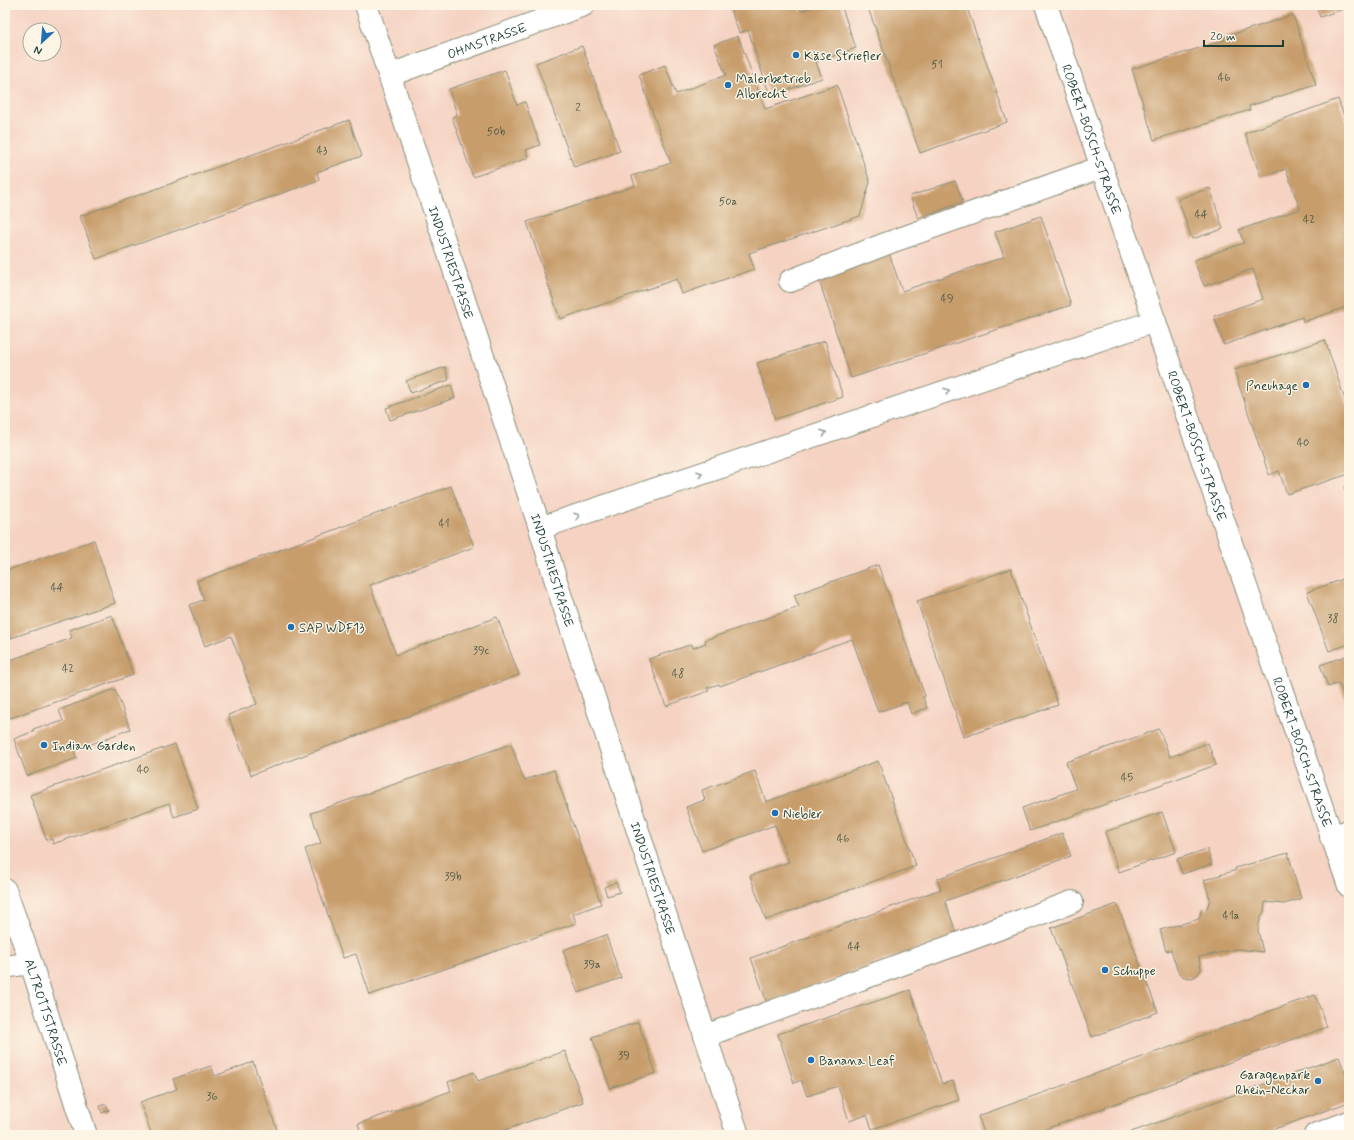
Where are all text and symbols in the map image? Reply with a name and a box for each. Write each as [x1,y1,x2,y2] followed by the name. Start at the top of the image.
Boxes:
[445,19,530,64] street label: OHMSTRASSE
[22,22,62,62] north arrow
[1204,22,1283,48] scale bar
[1210,29,1236,45] text: 20 m
[32,42,44,58] text: N
[804,48,882,65] place label: Käse Striefler
[791,50,801,60] marker: Käse Striefler
[931,58,943,72] house number: 51
[1057,62,1124,217] street label: ROBERT-BOSCH-STRASSE
[736,71,811,103] place label: Malerbetrieb Albrecht
[1218,71,1230,85] house number: 46
[723,80,733,90] marker: Malerbetrieb Albrecht
[575,101,581,115] house number: 2
[487,125,505,139] house number: 50b
[316,144,328,158] house number: 43
[719,195,738,209] house number: 50a
[423,204,477,322] street label: INDUSTRIESTRASSE
[1194,208,1208,222] house number: 44
[1303,213,1315,227] house number: 42
[941,292,953,306] house number: 49
[1162,369,1230,524] street label: ROBERT-BOSCH-STRASSE
[1246,378,1298,395] place label: Pneuhage
[1301,380,1311,390] marker: Pneuhage
[943,387,950,396] one-way arrow
[820,429,827,438] one-way arrow
[1297,436,1309,450] house number: 40
[697,471,704,479] one-way arrow
[526,511,577,630] street label: INDUSTRIESTRASSE
[574,512,581,521] one-way arrow
[438,517,450,531] house number: 41
[50,581,64,595] house number: 44
[1328,612,1339,626] house number: 38
[299,620,365,637] place label: SAP WDF13
[286,622,296,632] marker: SAP WDF13
[473,644,490,658] house number: 39c
[62,662,74,676] house number: 42
[672,667,684,681] house number: 48
[1268,675,1335,830] street label: ROBERT-BOSCH-STRASSE
[52,738,135,755] place label: Indian Garden
[39,740,49,750] marker: Indian Garden
[137,763,149,777] house number: 40
[1121,771,1133,785] house number: 45
[783,806,823,823] place label: Niebler
[770,808,780,818] marker: Niebler
[625,820,679,937] street label: INDUSTRIESTRASSE
[837,832,849,846] house number: 46
[445,870,461,884] house number: 39b
[1223,909,1240,923] house number: 41a
[847,940,861,954] house number: 44
[20,957,70,1068] street label: ALTROTTSTRASSE
[583,958,601,972] house number: 39a
[1113,963,1156,980] place label: Schuppe
[1100,965,1110,975] marker: Schuppe
[618,1049,630,1063] house number: 39
[819,1053,895,1070] place label: Banana Leaf
[806,1055,816,1065] marker: Banana Leaf
[1235,1067,1311,1099] place label: Garagenpark Rhein-Neckar
[1313,1076,1323,1086] marker: Garagenpark Rhein-Neckar
[206,1090,218,1104] house number: 36

